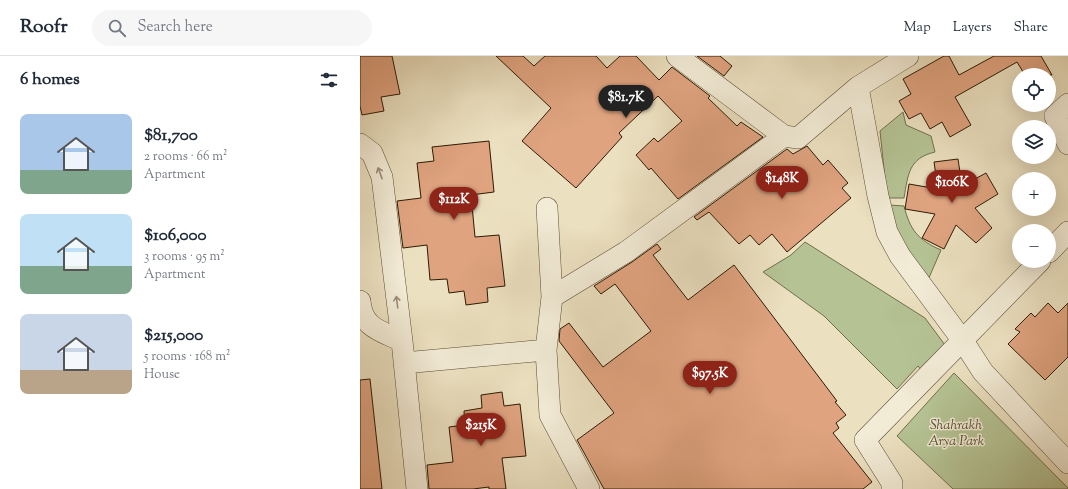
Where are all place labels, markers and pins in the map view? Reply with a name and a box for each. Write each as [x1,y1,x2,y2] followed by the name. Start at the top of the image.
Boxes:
[593,85,659,119] pin: $81.7K
[754,166,810,200] pin: $148K
[924,170,980,204] pin: $106K
[426,187,482,221] pin: $112K
[677,361,743,395] pin: $97.5K
[453,413,509,447] pin: $215K

